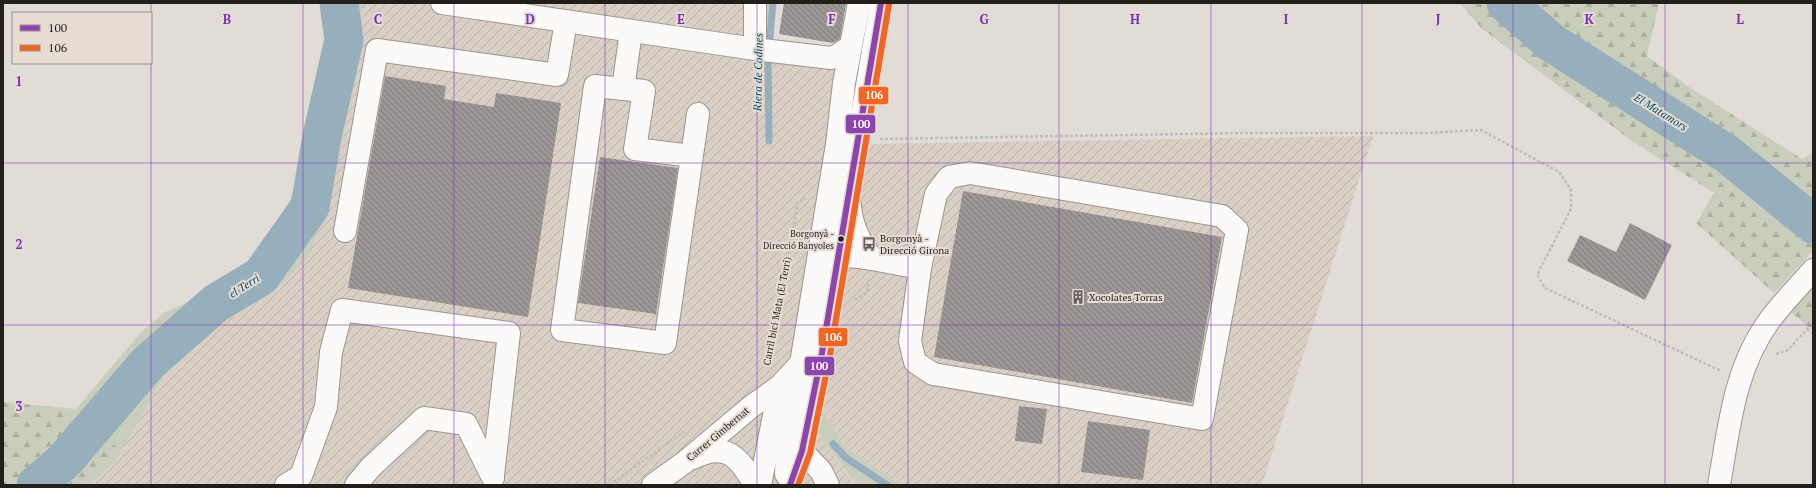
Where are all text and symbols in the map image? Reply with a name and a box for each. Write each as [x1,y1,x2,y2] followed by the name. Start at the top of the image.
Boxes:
[223,10,231,28] text: B
[374,10,382,28] text: C
[525,10,535,28] text: D
[677,10,685,28] text: E
[828,10,836,28] text: F
[979,10,989,28] text: G
[1130,10,1140,28] text: H
[1284,10,1289,28] text: I
[1436,10,1441,28] text: J
[1584,10,1594,28] text: K
[1736,10,1744,28] text: L
[12,12,152,64] legend
[48,20,67,35] text: 100
[750,32,766,112] water label: Riera de Codines
[48,40,68,55] text: 106
[15,72,23,90] text: 1
[858,86,889,105] line badge: 106
[865,88,883,102] text: 106
[1631,90,1691,134] water label: El Matamors
[845,114,876,134] line badge: 100
[852,117,870,131] text: 100
[763,228,834,252] place label: Borgonyà - Direcció Banyoles
[880,232,949,257] place label: Borgonyà - Direcció Girona
[836,234,846,244] marker: Borgonyà - Direcció Banyoles
[15,235,23,253] text: 2
[861,236,877,252] bus stop icon: Borgonyà - Direcció Girona
[760,256,794,366] street label: Carril bici Mata (El Terri)
[226,271,262,301] water label: el Terri
[1070,289,1086,305] building icon: Xocolates Torras
[1089,291,1162,304] place label: Xocolates Torras
[818,327,848,347] line badge: 106
[824,330,842,344] text: 106
[804,356,835,376] line badge: 100
[810,359,828,373] text: 100
[15,397,23,415] text: 3
[684,404,752,464] street label: Carrer Gimbernat

